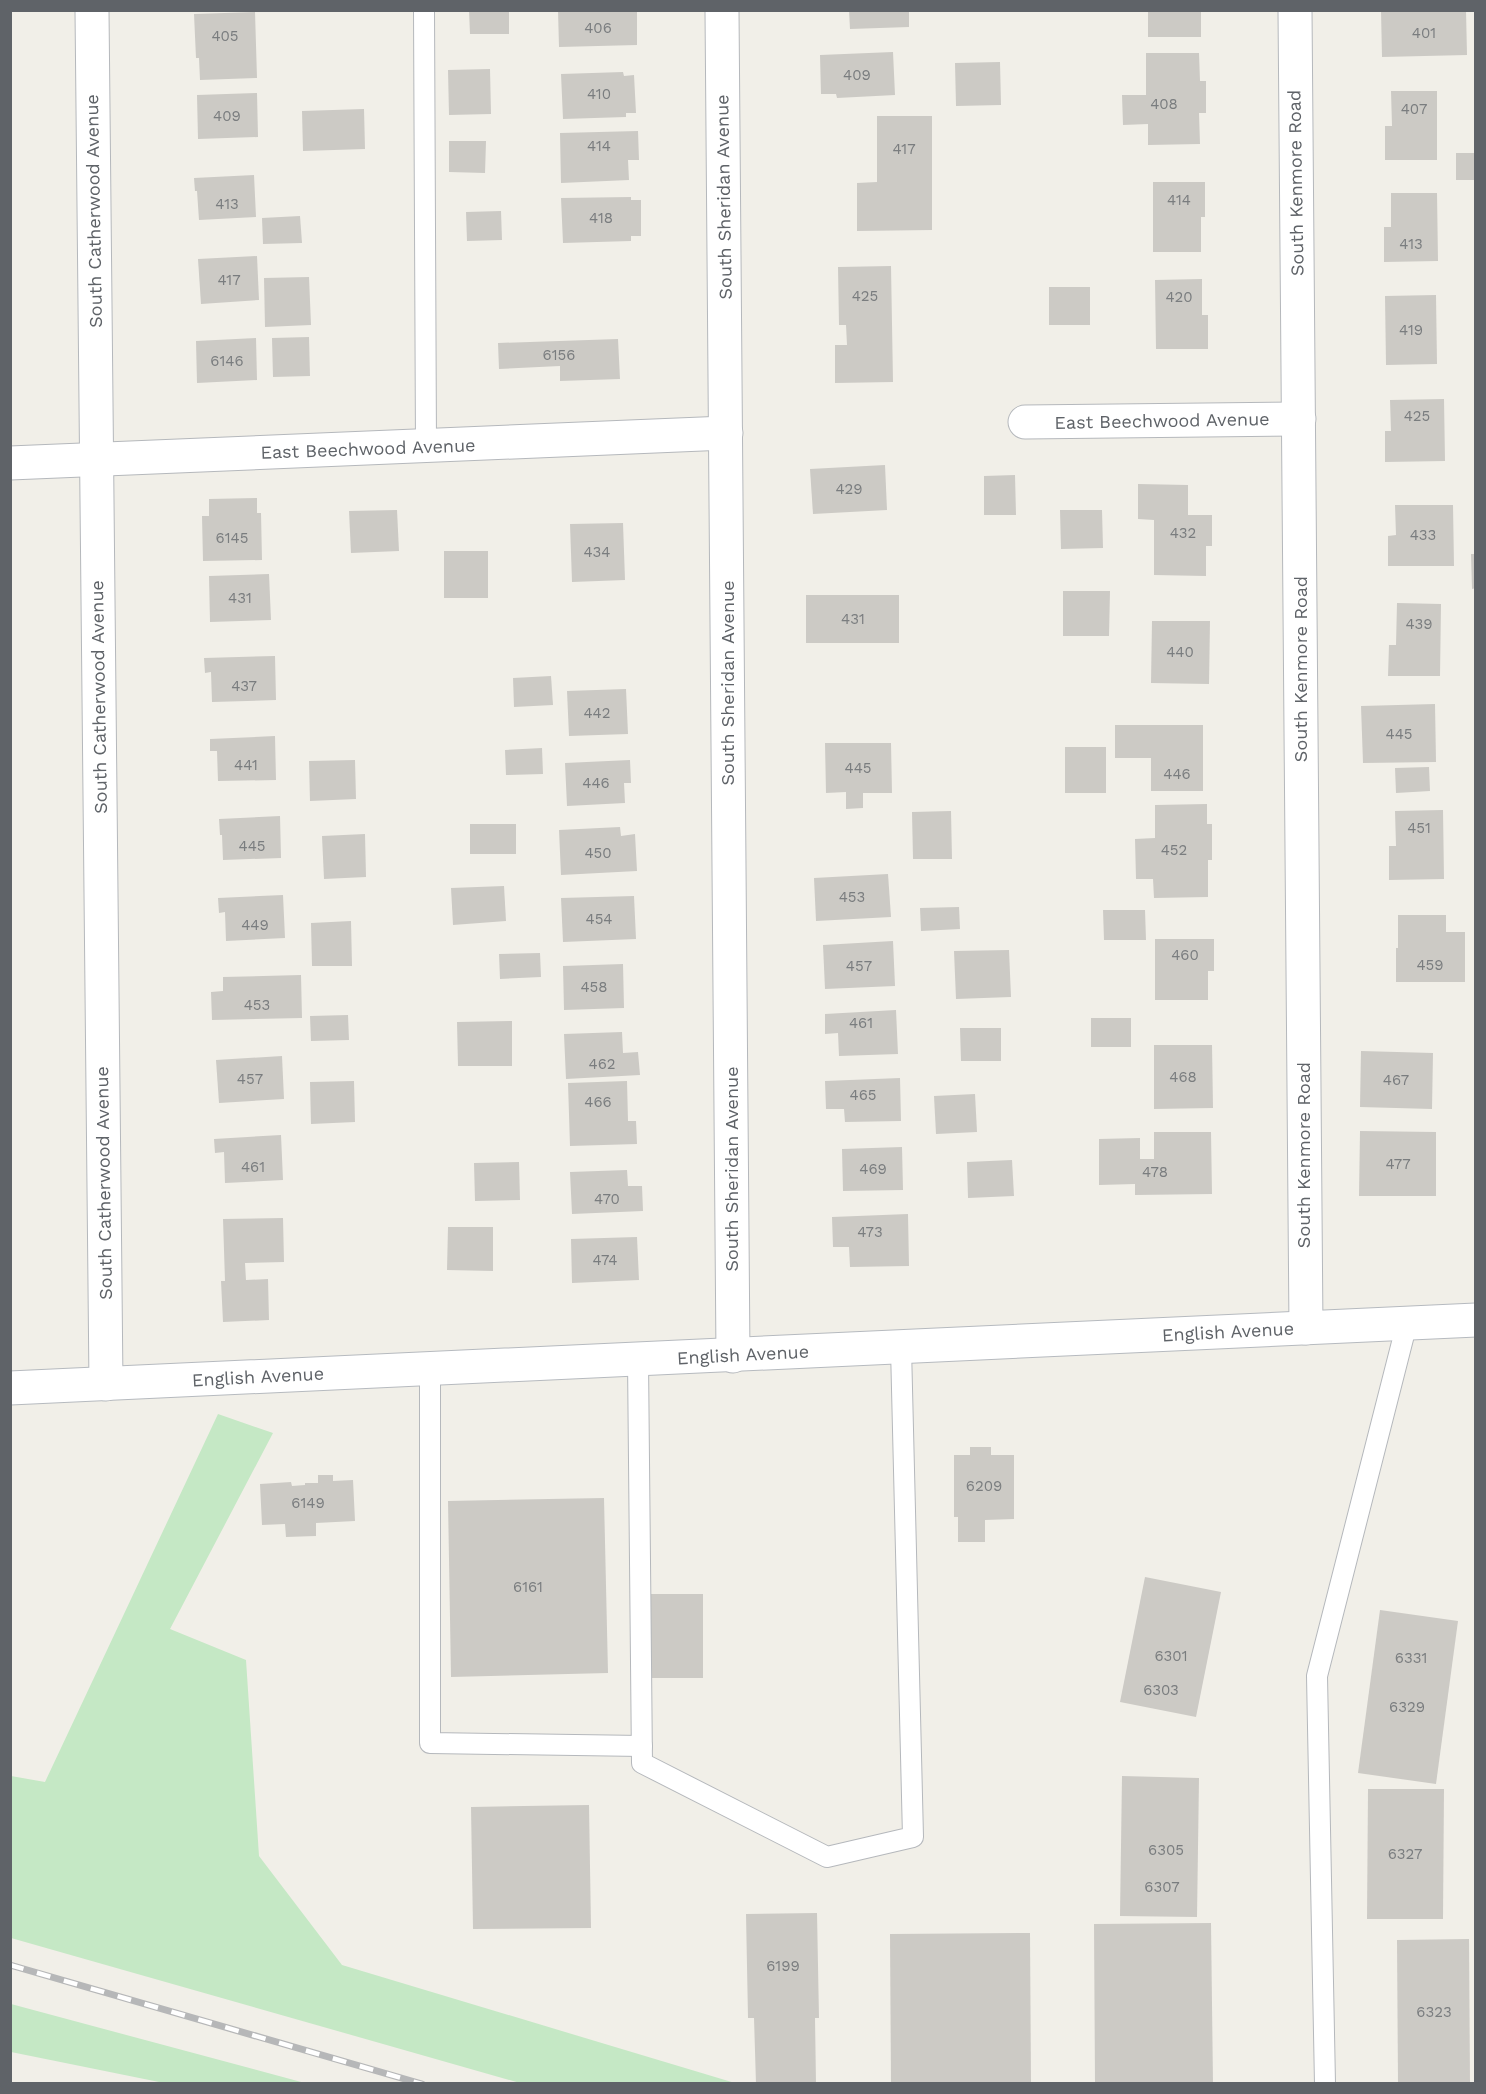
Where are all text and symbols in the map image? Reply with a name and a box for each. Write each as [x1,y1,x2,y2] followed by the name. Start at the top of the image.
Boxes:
[584,19,612,37] house number: 406
[1412,24,1436,42] house number: 401
[211,27,239,45] house number: 405
[843,66,871,84] house number: 409
[587,85,611,103] house number: 410
[1283,90,1308,276] street label: South Kenmore Road
[81,94,106,328] street label: South Catherwood Avenue
[711,94,736,300] street label: South Sheridan Avenue
[1150,95,1178,113] house number: 408
[1401,100,1427,118] house number: 407
[213,107,241,125] house number: 409
[587,137,611,155] house number: 414
[892,140,916,158] house number: 417
[1167,191,1191,209] house number: 414
[215,195,239,213] house number: 413
[589,209,613,227] house number: 418
[1399,235,1423,253] house number: 413
[217,271,241,289] house number: 417
[852,287,878,305] house number: 425
[1165,288,1193,306] house number: 420
[1399,321,1423,339] house number: 419
[543,346,575,364] house number: 6156
[210,352,244,370] house number: 6146
[1404,407,1430,425] house number: 425
[1054,408,1270,433] street label: East Beechwood Avenue
[260,434,476,463] street label: East Beechwood Avenue
[835,480,863,498] house number: 429
[1170,524,1196,542] house number: 432
[1410,526,1436,544] house number: 433
[216,529,248,547] house number: 6145
[583,543,611,561] house number: 434
[1290,576,1311,762] street label: South Kenmore Road
[86,580,111,814] street label: South Catherwood Avenue
[717,580,738,786] street label: South Sheridan Avenue
[228,589,252,607] house number: 431
[841,610,865,628] house number: 431
[1405,615,1433,633] house number: 439
[1166,643,1194,661] house number: 440
[231,677,257,695] house number: 437
[583,704,611,722] house number: 442
[1385,725,1413,743] house number: 445
[234,756,258,774] house number: 441
[844,759,872,777] house number: 445
[1163,765,1191,783] house number: 446
[582,774,610,792] house number: 446
[1407,819,1431,837] house number: 451
[238,837,266,855] house number: 445
[1161,841,1187,859] house number: 452
[584,844,612,862] house number: 450
[839,888,865,906] house number: 453
[585,910,613,928] house number: 454
[241,916,269,934] house number: 449
[1171,946,1199,964] house number: 460
[1416,956,1444,974] house number: 459
[846,957,872,975] house number: 457
[580,978,608,996] house number: 458
[244,996,270,1014] house number: 453
[849,1014,873,1032] house number: 461
[588,1055,616,1073] house number: 462
[1293,1062,1314,1248] street label: South Kenmore Road
[91,1066,116,1300] street label: South Catherwood Avenue
[721,1066,742,1272] street label: South Sheridan Avenue
[1169,1068,1197,1086] house number: 468
[237,1070,263,1088] house number: 457
[1383,1071,1409,1089] house number: 467
[849,1086,877,1104] house number: 465
[584,1093,612,1111] house number: 466
[1385,1155,1411,1173] house number: 477
[241,1158,265,1176] house number: 461
[859,1160,887,1178] house number: 469
[1142,1163,1168,1181] house number: 478
[594,1190,620,1208] house number: 470
[857,1223,883,1241] house number: 473
[593,1251,618,1269] house number: 474
[1161,1318,1295,1345] street label: English Avenue
[676,1341,810,1368] street label: English Avenue
[191,1363,325,1390] street label: English Avenue
[966,1477,1002,1495] house number: 6209
[291,1494,325,1512] house number: 6149
[513,1578,543,1596] house number: 6161
[1154,1647,1188,1665] house number: 6301
[1395,1649,1427,1667] house number: 6331
[1143,1681,1179,1699] house number: 6303
[1389,1698,1425,1716] house number: 6329
[1148,1841,1184,1859] house number: 6305
[1388,1845,1422,1863] house number: 6327
[1144,1878,1180,1896] house number: 6307
[766,1957,800,1975] house number: 6199
[1416,2003,1452,2021] house number: 6323

